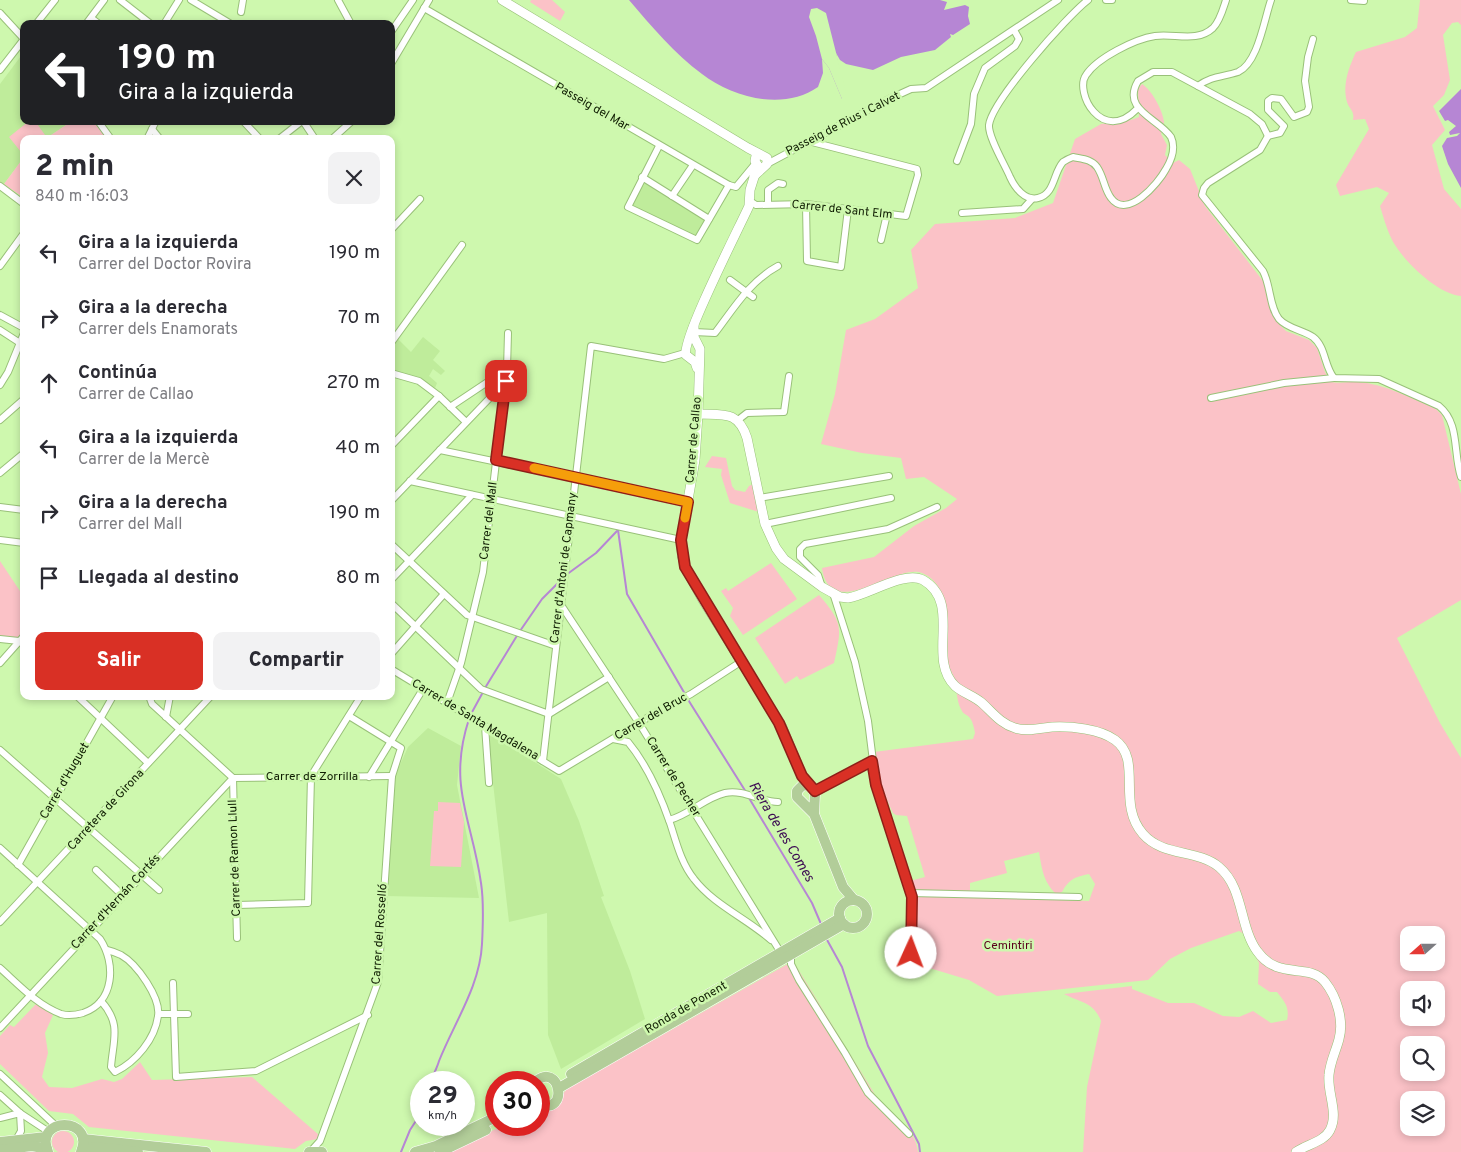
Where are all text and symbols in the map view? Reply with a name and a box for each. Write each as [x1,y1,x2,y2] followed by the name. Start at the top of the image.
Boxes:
[118,37,216,81] text: 190 m
[35,40,100,105] icon: left
[552,79,632,135] street label: Passeig del Mar
[118,80,294,107] text: Gira a la izquierda
[783,88,903,160] street label: Passeig de Rius i Calvet
[35,149,114,186] text: 2 min
[328,152,380,204] button: close
[35,187,129,207] text: 840 m · 16:03
[791,197,893,223] street label: Carrer de Sant Elm
[78,231,238,255] text: Gira a la izquierda
[35,239,63,267] icon: left
[329,241,380,265] text: 190 m
[78,255,251,275] text: Carrer del Doctor Rovira
[78,296,228,320] text: Gira a la derecha
[35,304,63,332] icon: right
[338,306,380,330] text: 70 m
[78,320,238,340] text: Carrer dels Enamorats
[485,360,527,402] pin
[78,361,157,385] text: Continúa
[492,367,520,395] icon: arrive
[35,369,63,397] icon: ahead
[326,371,380,395] text: 270 m
[78,385,194,405] text: Carrer de Callao
[682,396,706,484] street label: Carrer de Callao
[78,426,238,450] text: Gira a la izquierda
[35,434,63,462] icon: left
[335,436,380,460] text: 40 m
[78,450,210,470] text: Carrer de la Mercè
[476,481,502,561] street label: Carrer del Mall
[78,491,228,515] text: Gira a la derecha
[547,492,581,644] street label: Carrer d'Antoni de Capmany
[35,499,63,527] icon: right
[329,501,380,525] text: 190 m
[78,515,182,535] text: Carrer del Mall
[35,564,63,592] icon: arrive
[78,566,239,590] text: Llegada al destino
[336,566,380,590] text: 80 m
[35,632,203,690] button: Salir
[213,632,380,690] button: Compartir
[409,676,541,764] street label: Carrer de Santa Magdalena
[612,690,690,744] street label: Carrer del Bruc
[642,734,704,820] street label: Carrer de Pecher
[37,740,93,822] street label: Carrer d'Huguet
[64,766,148,854] street label: Carretera de Girona
[266,769,358,785] street label: Carrer de Zorrilla
[744,779,818,886] water label: Riera de les Comes
[225,799,245,917] street label: Carrer de Ramon Llull
[68,851,164,953] street label: Carrer d'Hernán Cortés
[368,883,392,985] street label: Carrer del Rosselló
[884,926,936,978] position arrow
[1400,926,1445,971] north arrow
[1400,926,1445,1136] map controls
[983,938,1033,954] park label: Cemintiri
[642,978,730,1038] street label: Ronda de Ponent
[1400,981,1445,1026] button: sound
[1400,1036,1445,1081] button: search
[485,1071,550,1136] speed limit sign: 30
[427,1081,458,1113] text: 29
[1400,1091,1445,1136] button: layers
[428,1108,457,1124] text: km/h

